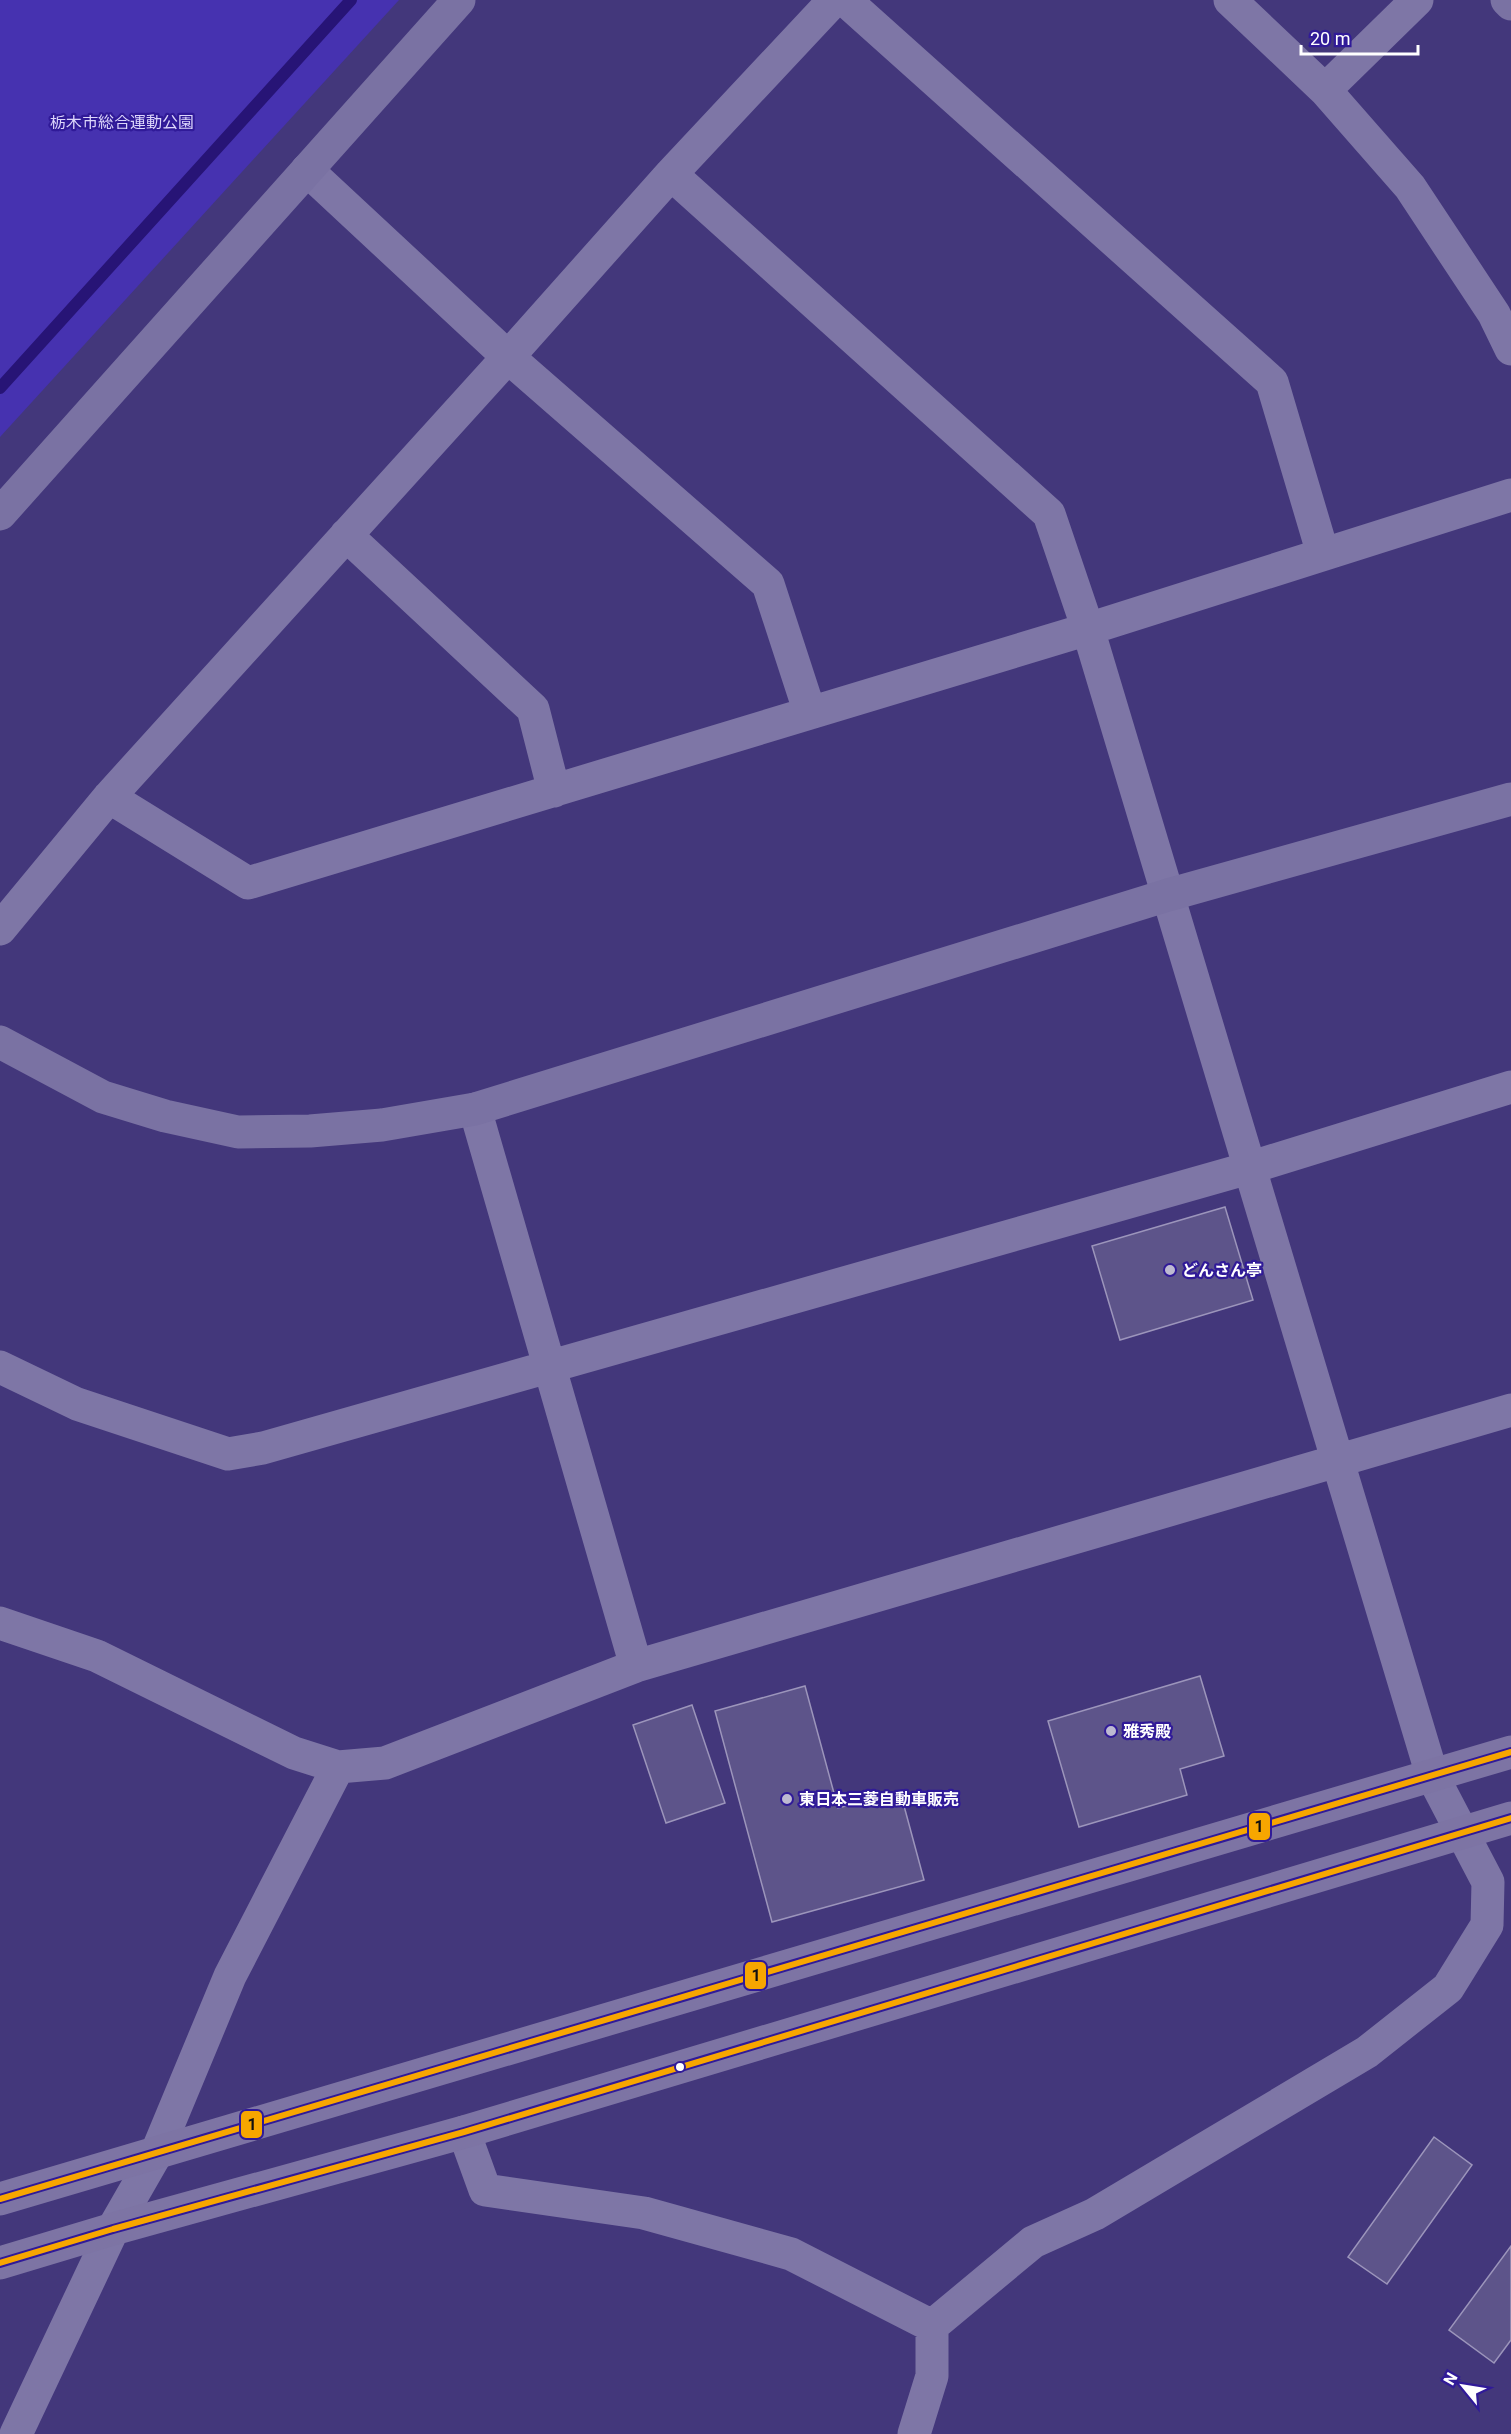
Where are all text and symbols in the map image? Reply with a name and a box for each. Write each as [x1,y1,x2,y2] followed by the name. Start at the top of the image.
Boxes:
[1301,18,1418,56] scale bar
[1310,28,1350,49] text: 20 m
[50,113,194,132] park label: 栃木市総合運動公園
[1182,1261,1262,1280] place label: どんさん亭
[1163,1263,1177,1277] marker: どんさん亭
[1123,1722,1171,1741] place label: 雅秀殿
[1104,1724,1118,1738] marker: 雅秀殿
[799,1790,959,1809] place label: 東日本三菱自動車販売
[780,1792,794,1806] marker: 東日本三菱自動車販売
[1248,1812,1271,1841] line badge: 1
[1254,1817,1264,1836] text: 1
[744,1961,767,1990] line badge: 1
[751,1966,761,1985] text: 1
[674,2061,686,2073] unlabelled marker
[240,2110,263,2139] line badge: 1
[247,2115,257,2134] text: 1
[1433,2356,1493,2416] north arrow
[1439,2369,1461,2388] text: N

